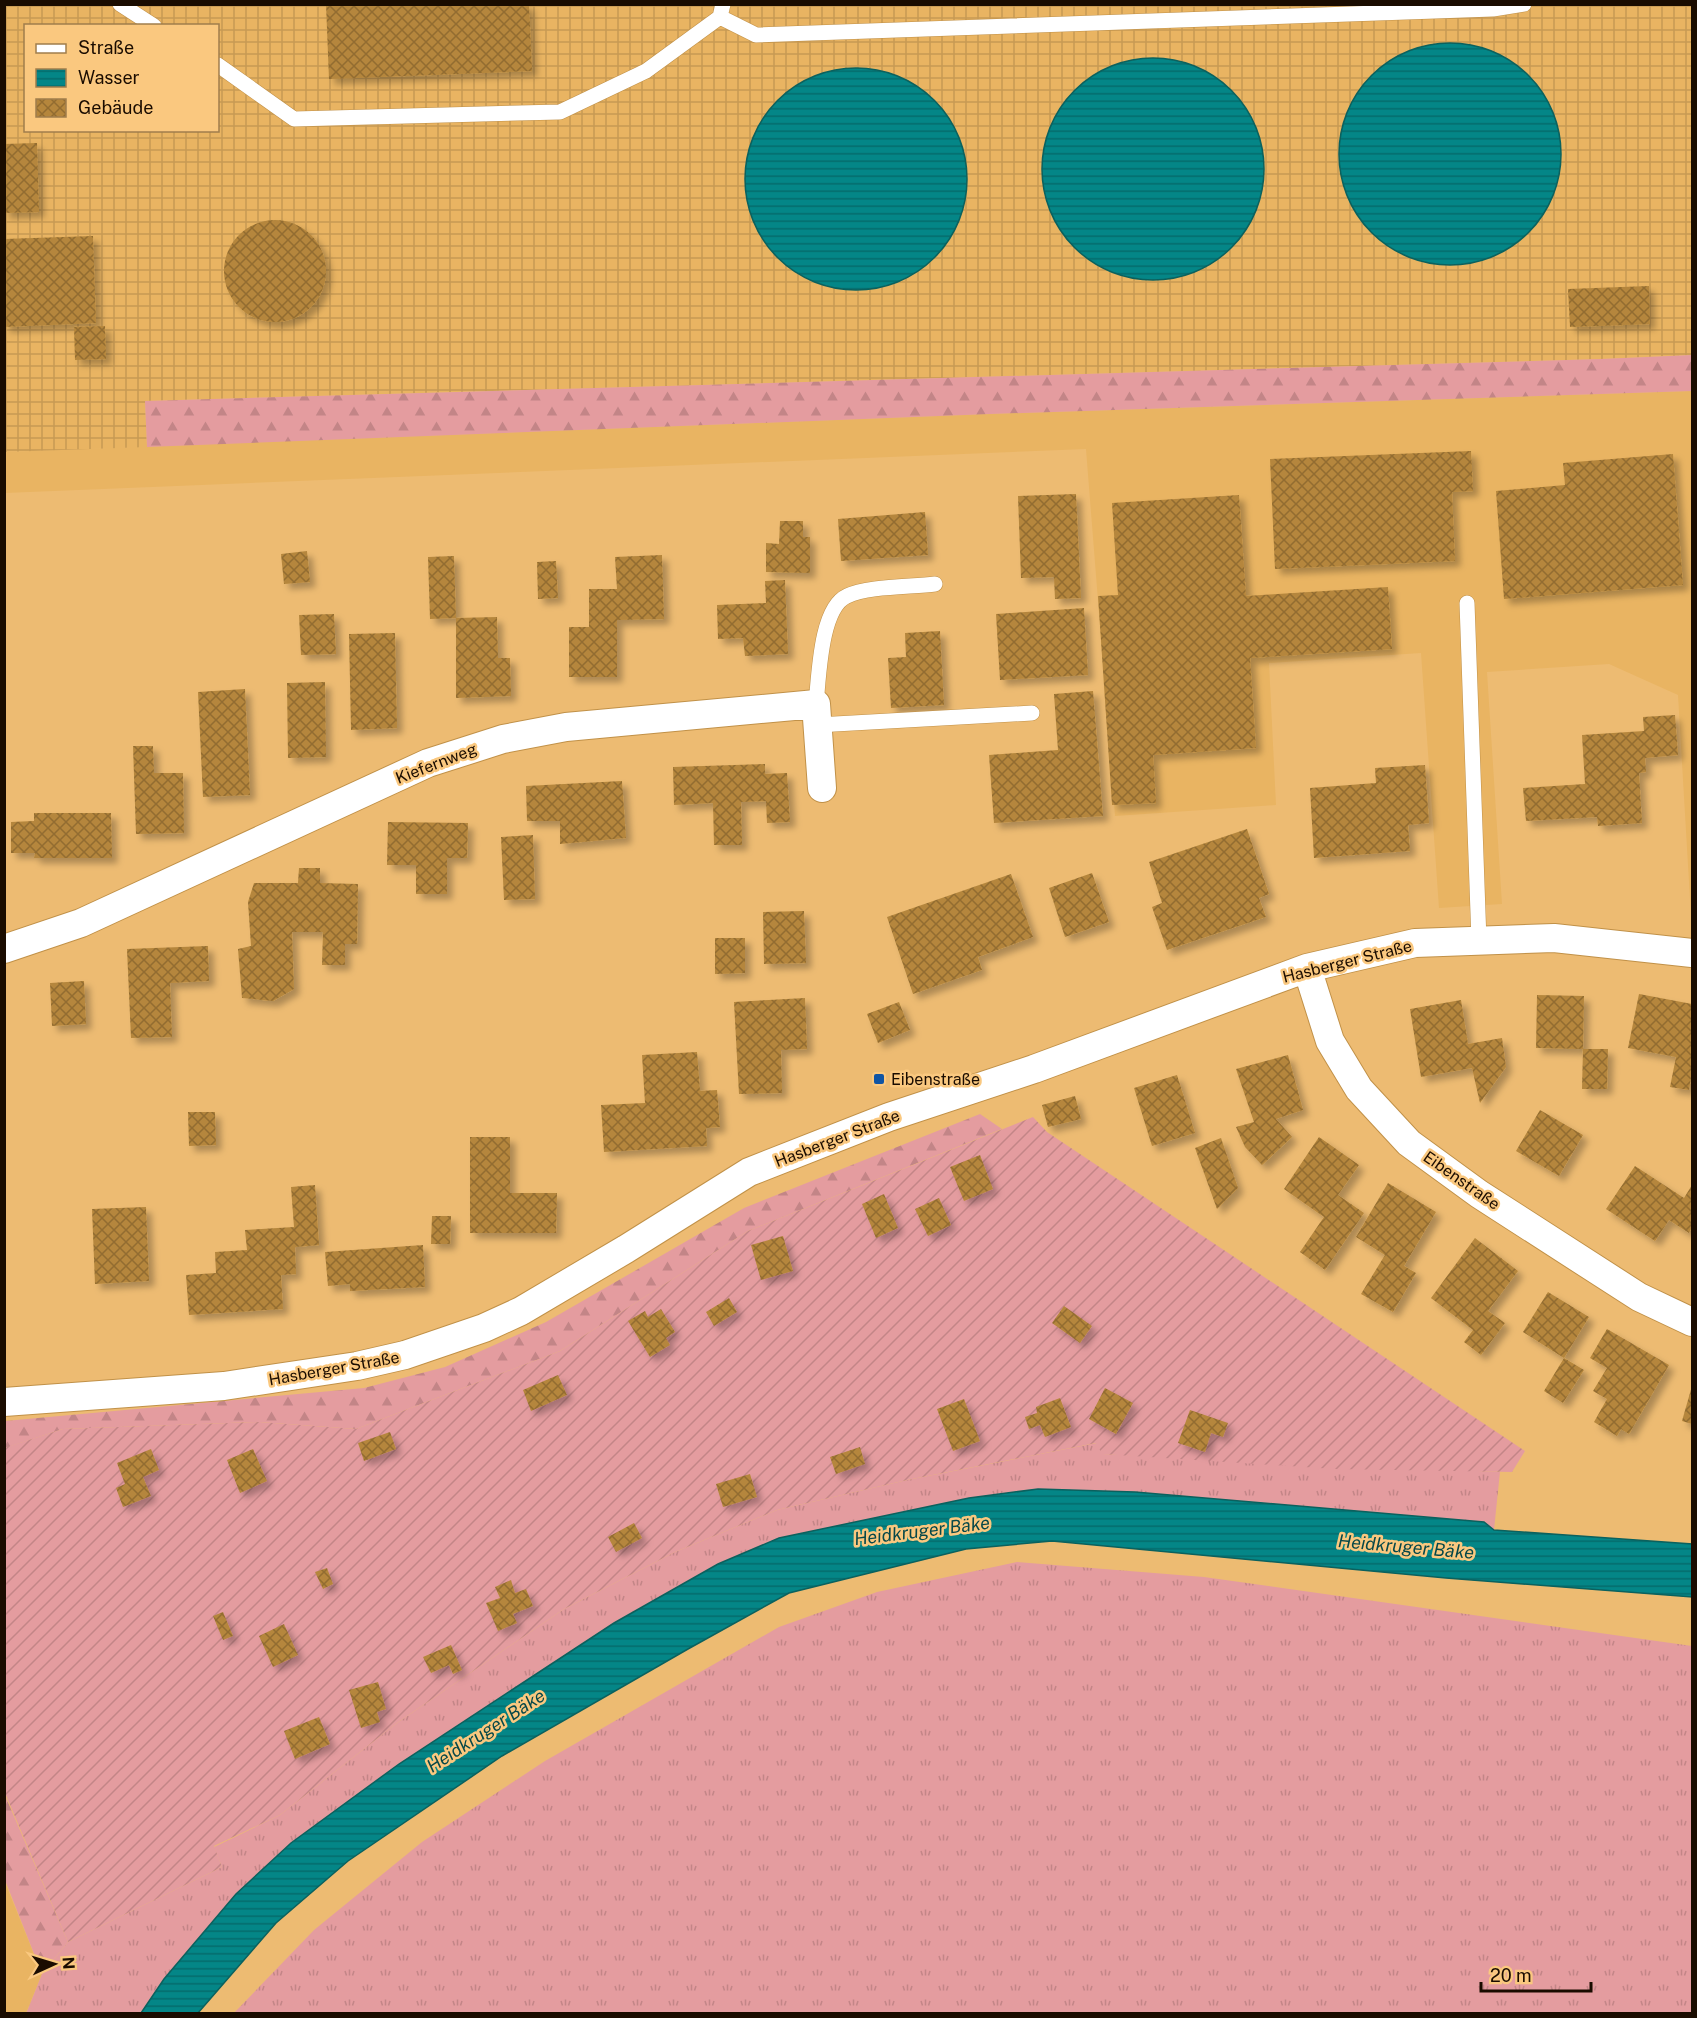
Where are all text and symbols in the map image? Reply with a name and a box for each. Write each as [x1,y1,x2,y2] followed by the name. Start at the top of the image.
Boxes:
[24,24,219,132] legend
[78,37,134,58] text: Straße
[78,67,140,88] text: Wasser
[78,97,153,118] text: Gebäude
[393,739,479,788] street label: Kiefernweg
[1281,936,1414,987] street label: Hasberger Straße
[891,1070,980,1089] place label: Eibenstraße
[872,1072,886,1086] marker: Eibenstraße
[772,1106,902,1171] street label: Hasberger Straße
[1420,1147,1504,1214] street label: Eibenstraße
[267,1348,401,1389] street label: Hasberger Straße
[853,1512,991,1549] water label: Heidkruger Bäke
[1337,1530,1475,1563] water label: Heidkruger Bäke
[423,1685,549,1777] water label: Heidkruger Bäke
[24,1934,84,1994] north arrow
[1481,1955,1590,1993] scale bar
[59,1956,78,1970] text: N
[1490,1965,1532,1986] text: 20 m

